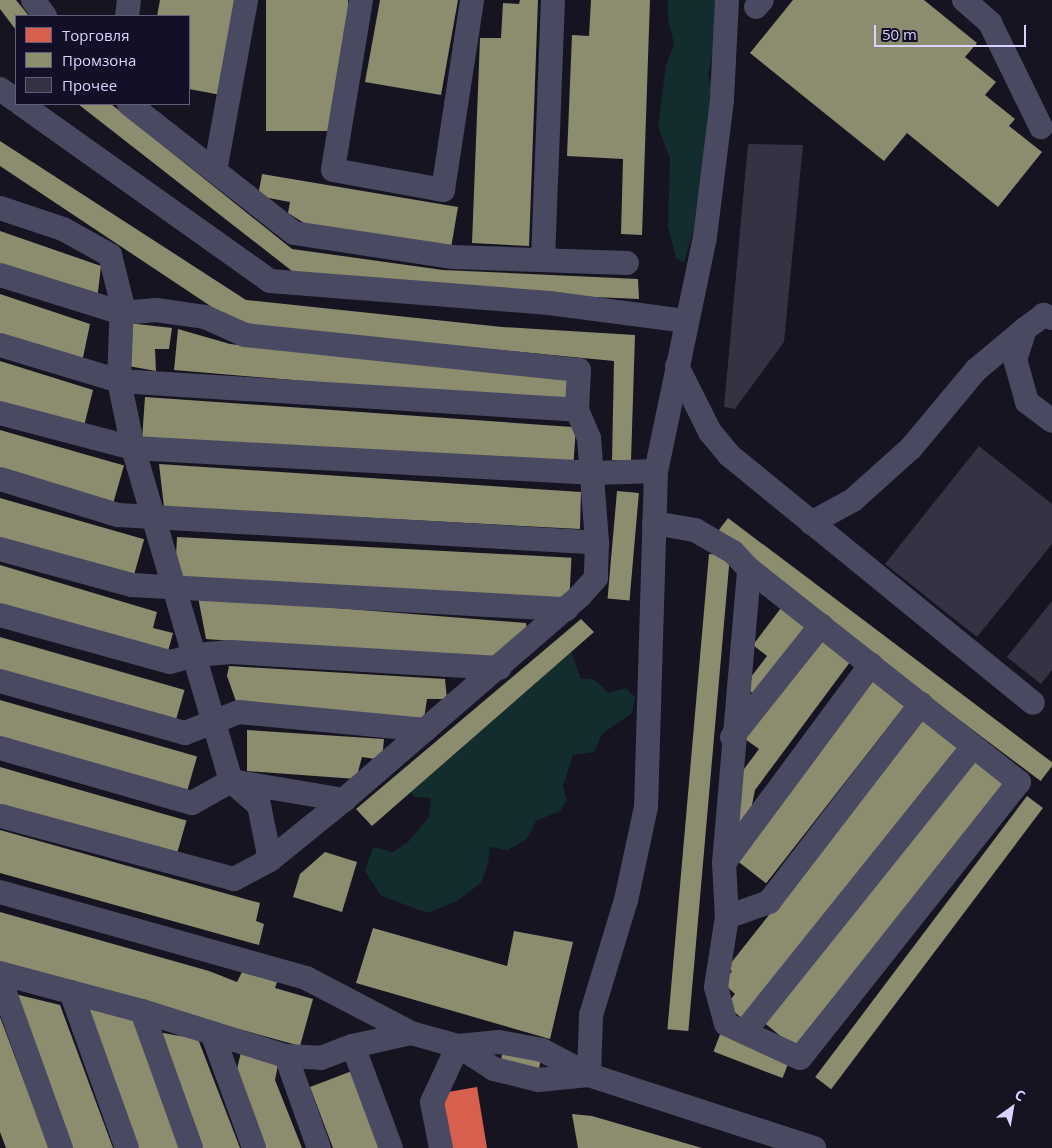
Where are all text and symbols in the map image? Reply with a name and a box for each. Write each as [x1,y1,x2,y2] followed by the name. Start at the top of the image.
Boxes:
[15,15,190,105] legend
[877,15,1030,47] scale bar
[882,24,917,44] text: 50 m
[62,25,129,45] text: Торговля
[62,50,136,70] text: Промзона
[62,75,117,95] text: Прочее
[987,1083,1037,1133] north arrow
[1011,1084,1029,1105] text: С

